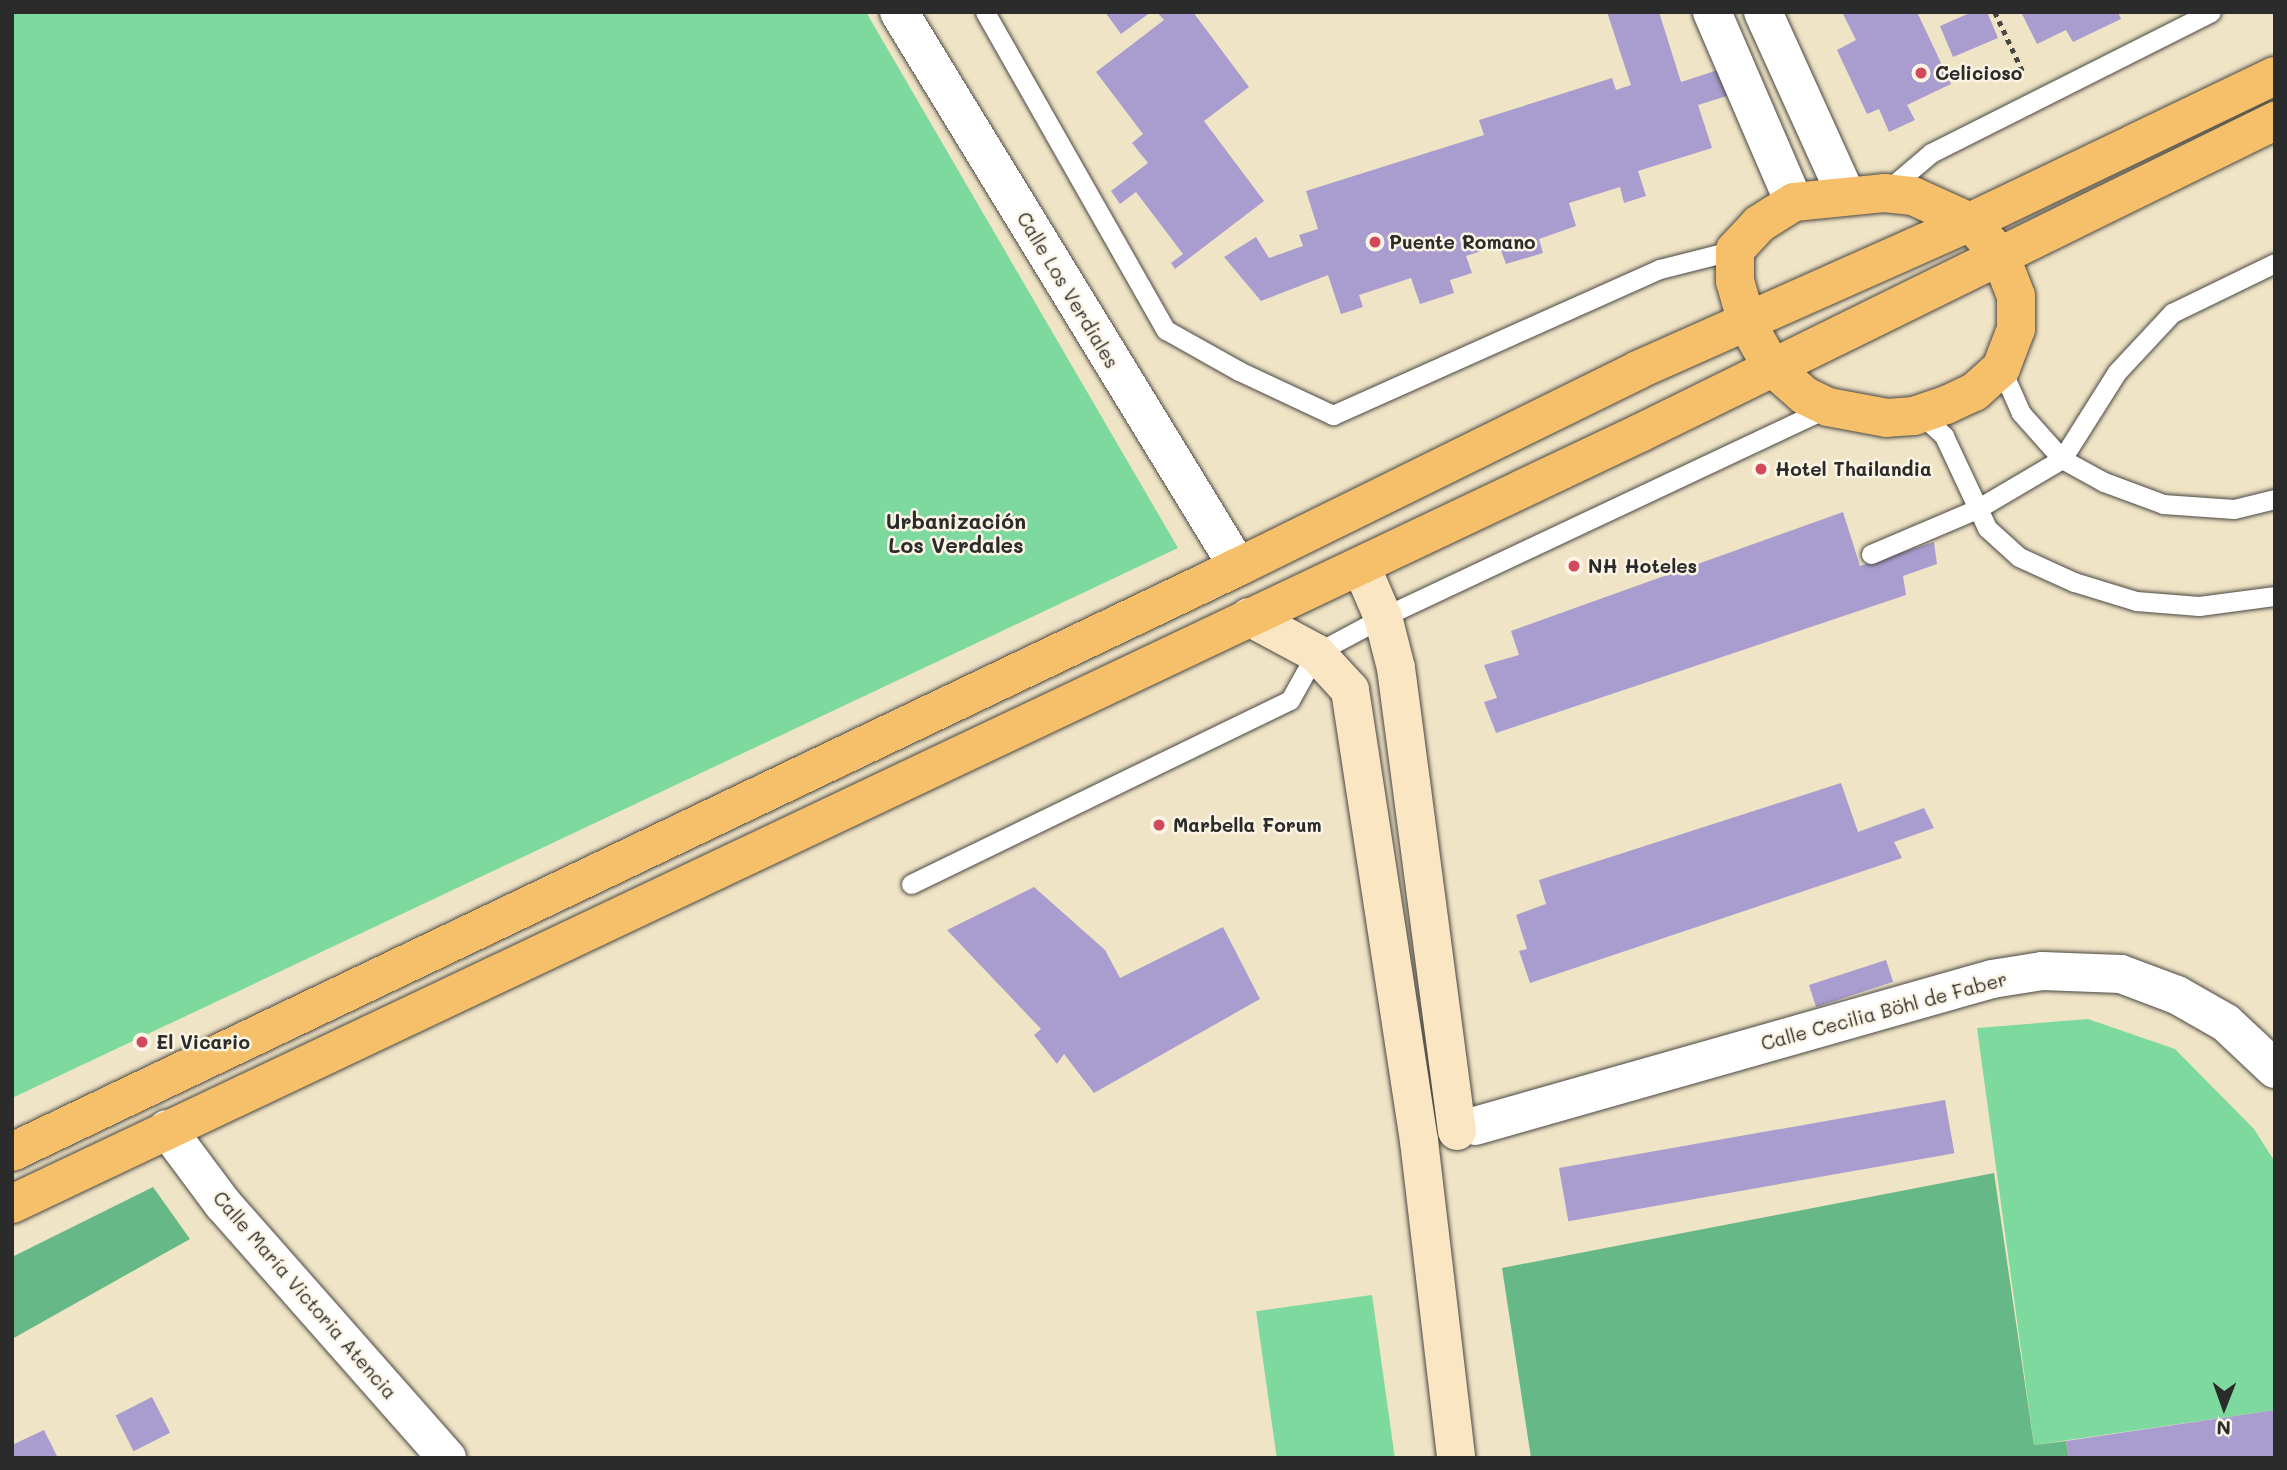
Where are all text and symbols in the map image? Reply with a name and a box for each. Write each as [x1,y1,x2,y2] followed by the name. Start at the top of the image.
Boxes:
[1935,62,2022,84] place label: Celicioso
[1913,65,1929,81] marker: Celicioso
[1012,208,1124,372] street label: Calle Los Verdiales
[1389,231,1536,253] place label: Puente Romano
[1367,234,1383,250] marker: Puente Romano
[1775,458,1932,480] place label: Hotel Thailandia
[1753,461,1769,477] marker: Hotel Thailandia
[886,508,1026,558] district label: Urbanización Los Verdales
[1588,555,1697,577] place label: NH Hoteles
[1566,558,1582,574] marker: NH Hoteles
[1173,814,1322,836] place label: Marbella Forum
[1151,817,1167,833] marker: Marbella Forum
[1758,967,2010,1055] street label: Calle Cecilia Böhl de Faber
[156,1031,250,1053] place label: El Vicario
[134,1034,150,1050] marker: El Vicario
[209,1186,401,1404] street label: Calle María Victoria Atencia
[2189,1372,2259,1442] north arrow
[2216,1416,2231,1441] text: N

